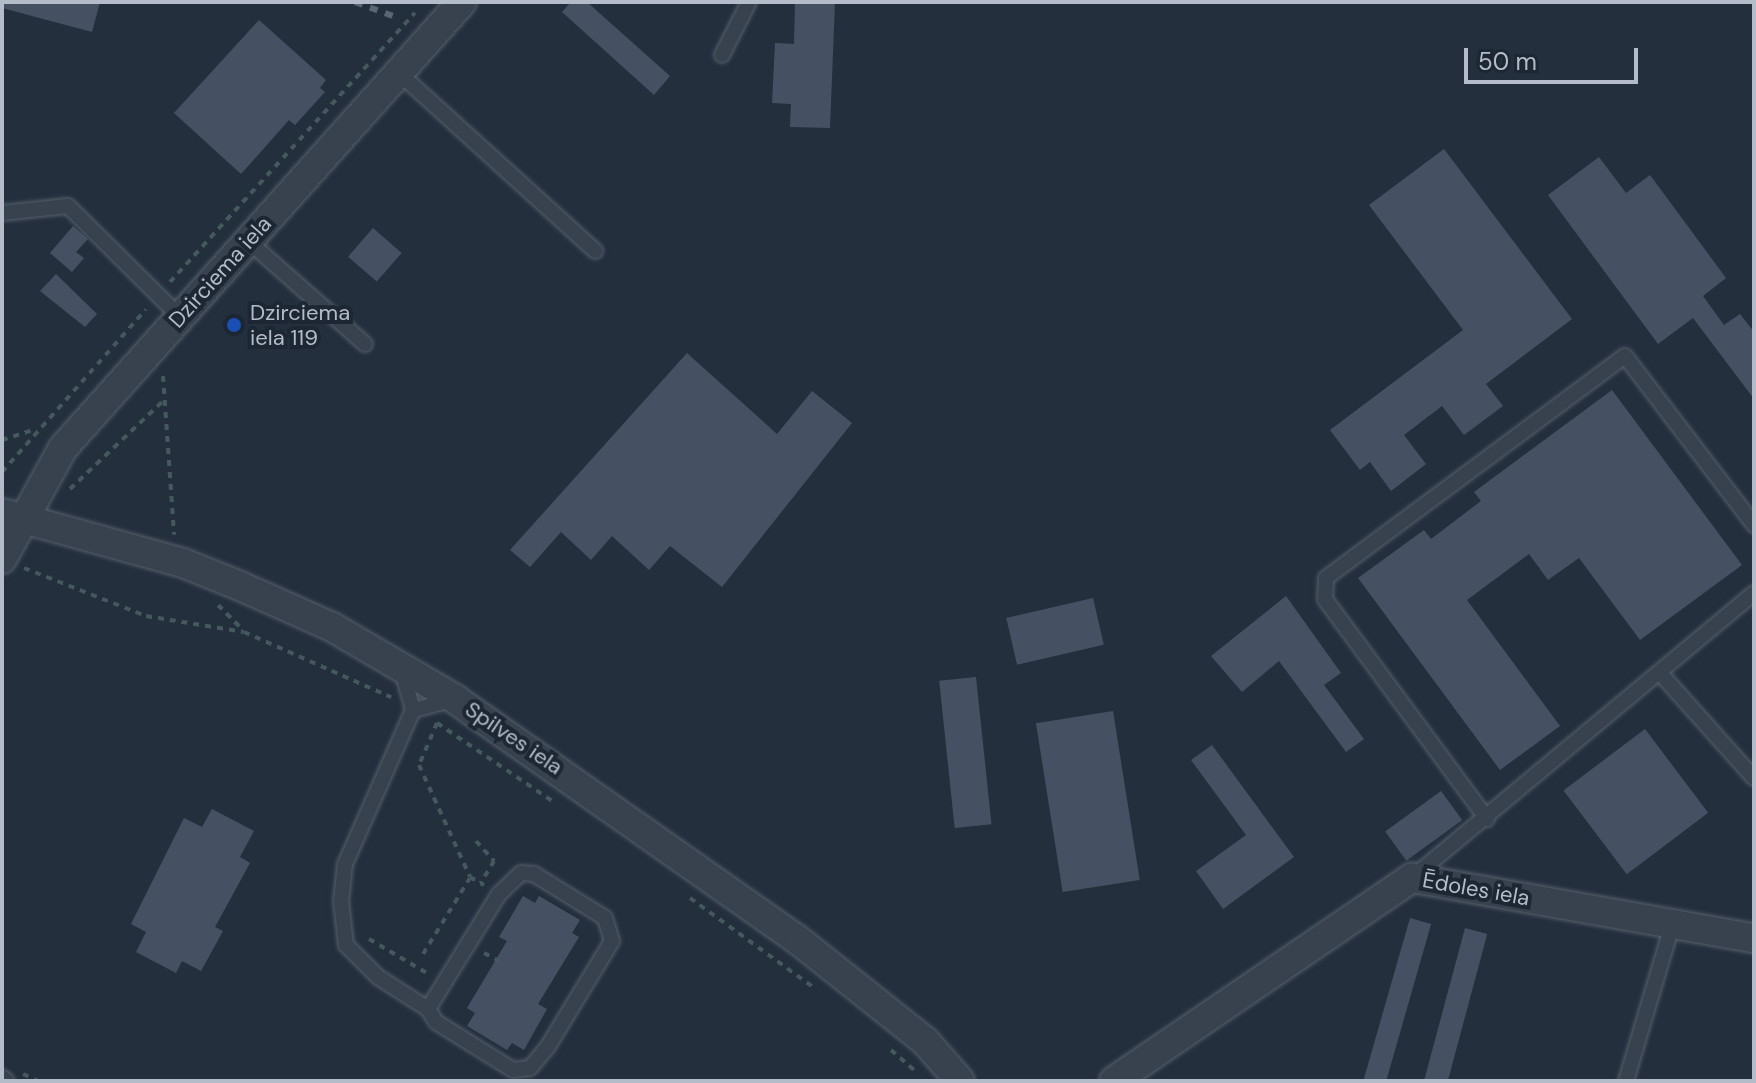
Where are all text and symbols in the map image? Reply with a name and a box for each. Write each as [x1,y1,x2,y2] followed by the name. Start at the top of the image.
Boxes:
[1468,32,1642,82] scale bar
[1478,46,1537,77] text: 50 m
[163,211,277,333] street label: Dzirciema iela
[250,299,350,350] place label: Dzirciema iela 119
[225,316,243,334] marker: Dzirciema iela 119
[460,696,568,780] street label: Spilves iela
[1420,867,1532,911] street label: Ēdoles iela

